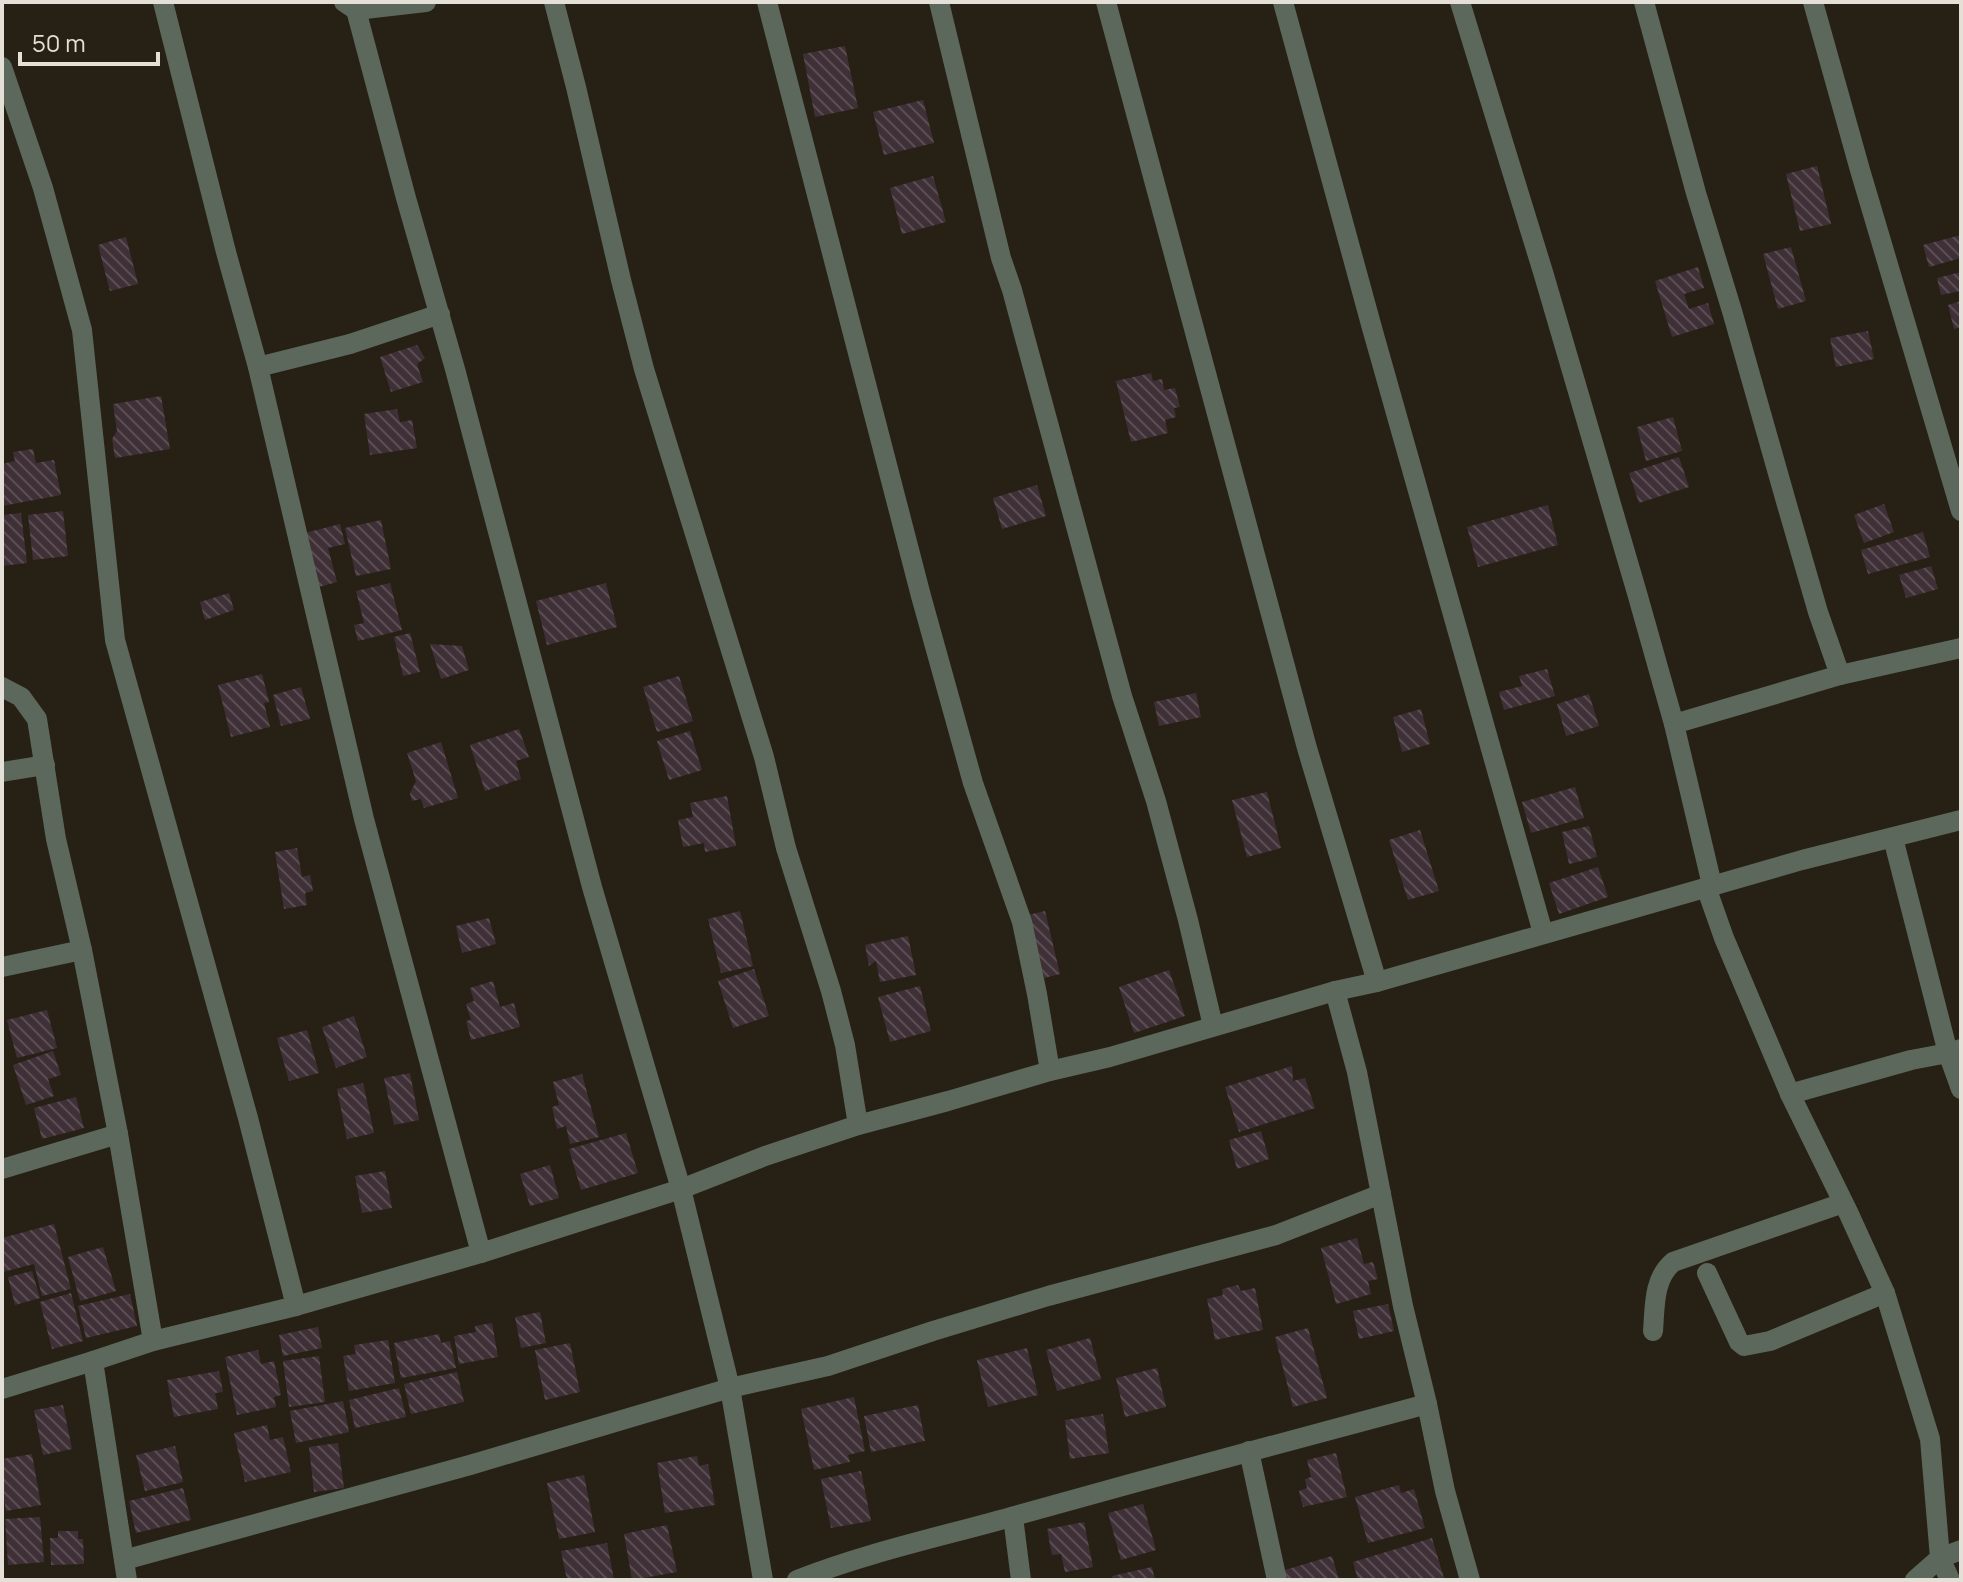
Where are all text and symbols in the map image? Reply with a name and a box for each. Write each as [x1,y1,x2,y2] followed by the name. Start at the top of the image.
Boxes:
[20,16,158,66] scale bar
[32,26,86,59] text: 50 m

